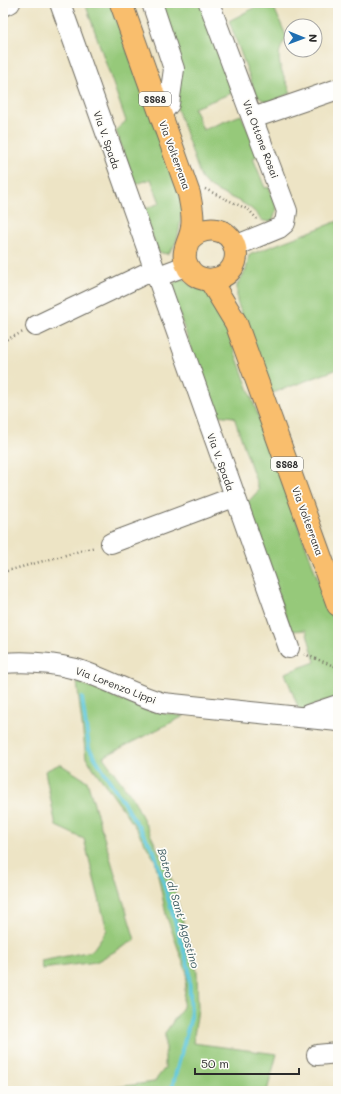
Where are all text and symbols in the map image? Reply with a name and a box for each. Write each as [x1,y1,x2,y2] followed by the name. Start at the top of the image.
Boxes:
[283,18,323,58] north arrow
[306,34,321,42] text: N
[139,92,171,106] road number: SS68
[240,98,282,180] street label: Via Ottone Rosai
[90,109,124,171] street label: Via V. Spada
[156,119,194,191] street label: Via Volterrana
[204,431,238,493] street label: Via V. Spada
[271,457,303,471] road number: SS68
[289,485,327,557] street label: Via Volterrana
[74,663,158,707] street label: Via Lorenzo Lippi
[155,846,203,970] water label: Botro di Sant' Agostino
[195,1050,299,1076] scale bar
[201,1055,229,1071] text: 50 m

